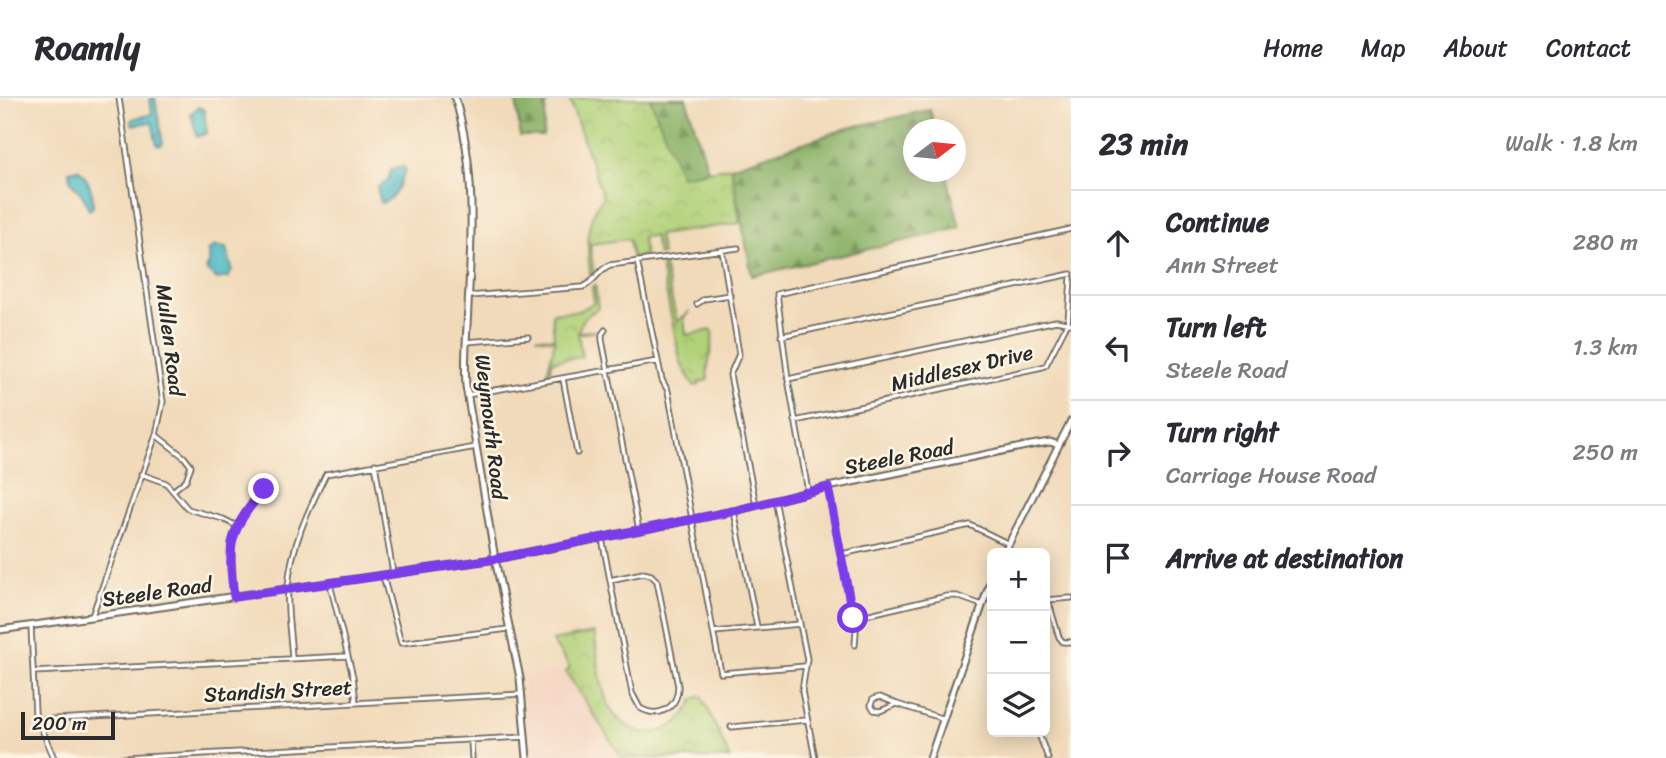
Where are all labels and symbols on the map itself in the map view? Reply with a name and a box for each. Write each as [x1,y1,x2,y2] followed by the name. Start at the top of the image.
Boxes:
[903,119,966,182] north arrow
[144,282,196,400] street label: Mullen Road
[887,333,1037,403] street label: Middlesex Drive
[463,352,519,504] street label: Weymouth Road
[841,427,959,486] street label: Steele Road
[248,473,279,504] route end
[100,565,216,619] street label: Steele Road
[837,602,868,633] route start
[203,668,353,714] street label: Standish Street
[21,709,116,741] scale bar

